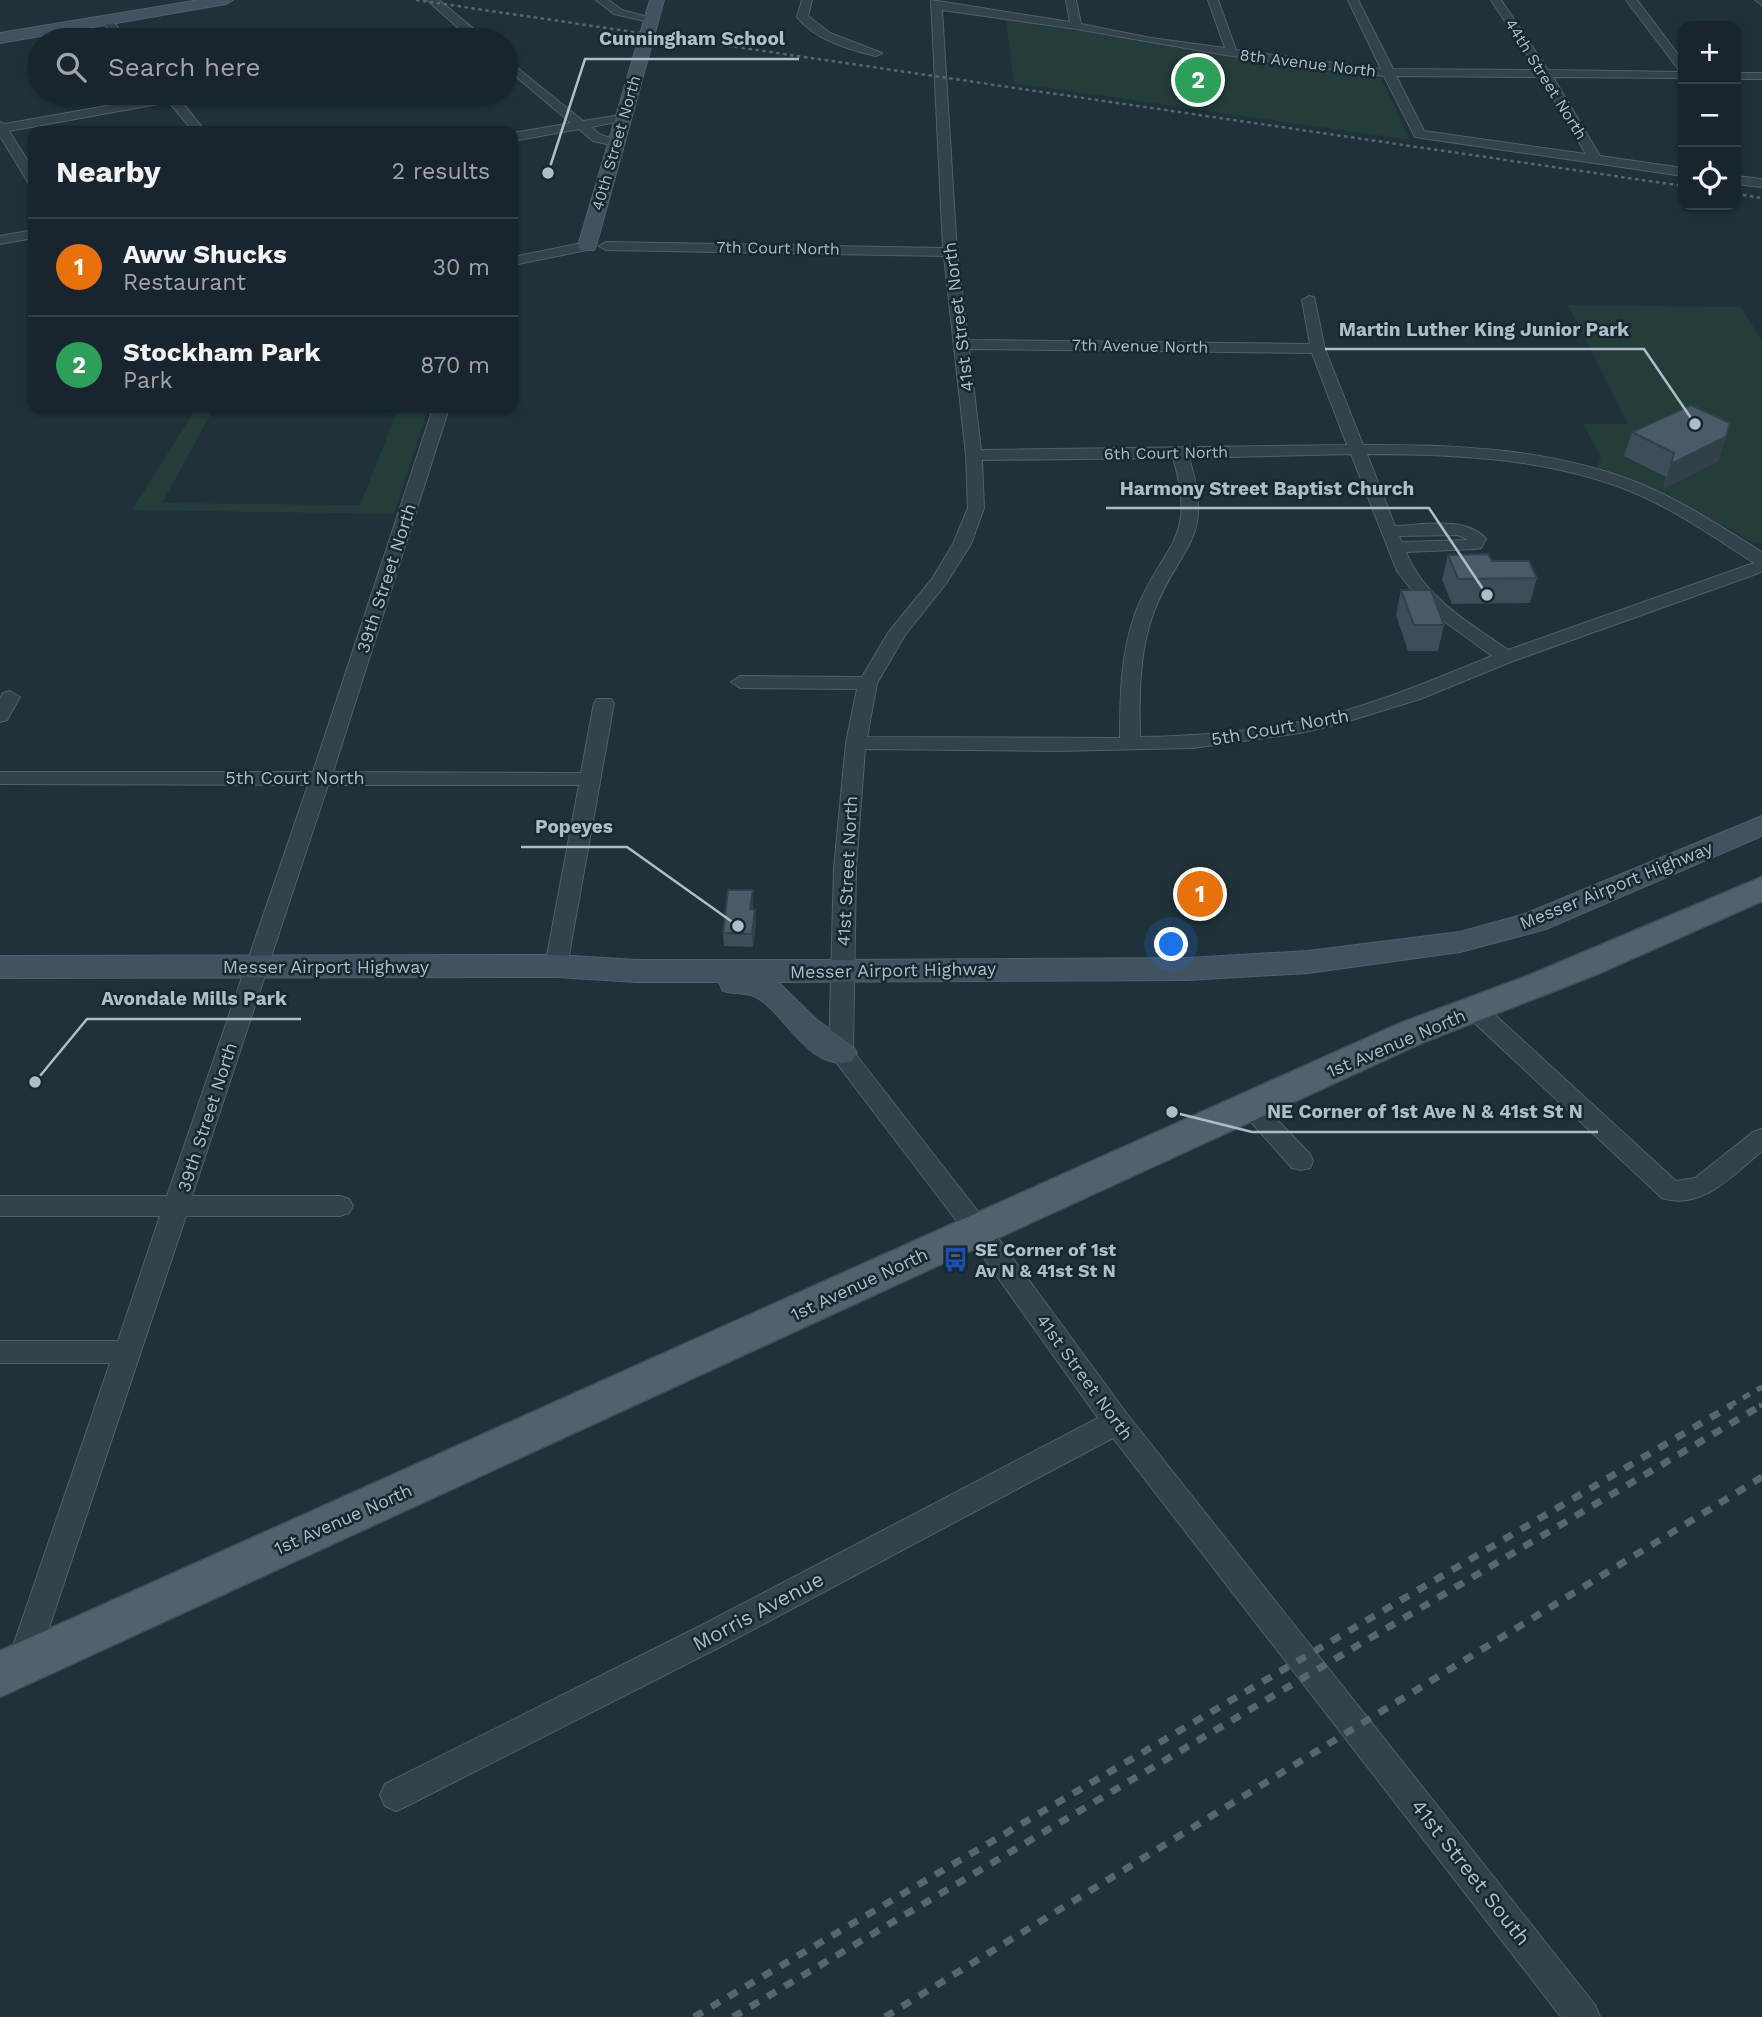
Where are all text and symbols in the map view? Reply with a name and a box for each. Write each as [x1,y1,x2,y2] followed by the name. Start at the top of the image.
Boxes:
[1501,15,1591,143] street label: 44th Street North
[585,19,799,59] callout: Cunningham School
[1678,21,1741,210] map controls
[1678,21,1741,84] button: +
[599,27,786,50] text: Cunningham School
[28,28,518,105] search box
[1239,45,1377,81] street label: 8th Avenue North
[52,48,90,86] icon: search
[108,52,260,82] text: Search here
[1175,54,1221,106] pin: 2
[588,73,644,213] street label: 40th Street North
[1678,84,1741,147] button: −
[1678,147,1741,210] button: locate
[56,154,161,189] text: Nearby
[392,158,490,185] text: 2 results
[716,237,840,259] street label: 7th Court North
[123,239,287,269] text: Aww Shucks
[938,241,978,393] street label: 41st Street North
[74,254,84,281] text: 1
[433,254,490,281] text: 30 m
[123,269,246,296] text: Restaurant
[1325,309,1644,349] callout: Martin Luther King Junior Park
[1339,318,1629,341] text: Martin Luther King Junior Park
[1072,335,1208,357] street label: 7th Avenue North
[123,337,320,367] text: Stockham Park
[72,352,86,379] text: 2
[420,352,490,379] text: 870 m
[123,367,172,394] text: Park
[1104,442,1228,464] street label: 6th Court North
[1106,468,1429,508] callout: Harmony Street Baptist Church
[1120,477,1414,500] text: Harmony Street Baptist Church
[352,501,420,655] street label: 39th Street North
[1210,705,1350,749] street label: 5th Court North
[225,767,365,788] street label: 5th Court North
[833,795,861,947] street label: 41st Street North
[521,807,627,847] callout: Popeyes
[535,815,613,838] text: Popeyes
[1516,836,1716,933] street label: Messer Airport Highway
[1177,868,1223,920] pin: 1
[1154,927,1188,961] your location
[223,956,430,977] street label: Messer Airport Highway
[790,958,997,982] street label: Messer Airport Highway
[87,979,301,1019] callout: Avondale Mills Park
[101,987,287,1010] text: Avondale Mills Park
[1323,1004,1469,1082] street label: 1st Avenue North
[173,1040,241,1194] street label: 39th Street North
[1252,1092,1598,1132] callout: NE Corner of 1st Ave N & 41st St N
[1267,1100,1583,1123] text: NE Corner of 1st Ave N & 41st St N
[975,1239,1116,1281] place label: SE Corner of 1st Av N & 41st St N
[787,1243,931,1325] street label: 1st Avenue North
[941,1245,969,1273] bus stop icon: SE Corner of 1st Av N & 41st St N
[1032,1310,1138,1444] street label: 41st Street North
[271,1479,415,1559] street label: 1st Avenue North
[688,1566,828,1656] street label: Morris Avenue
[1406,1794,1536,1950] street label: 41st Street South

